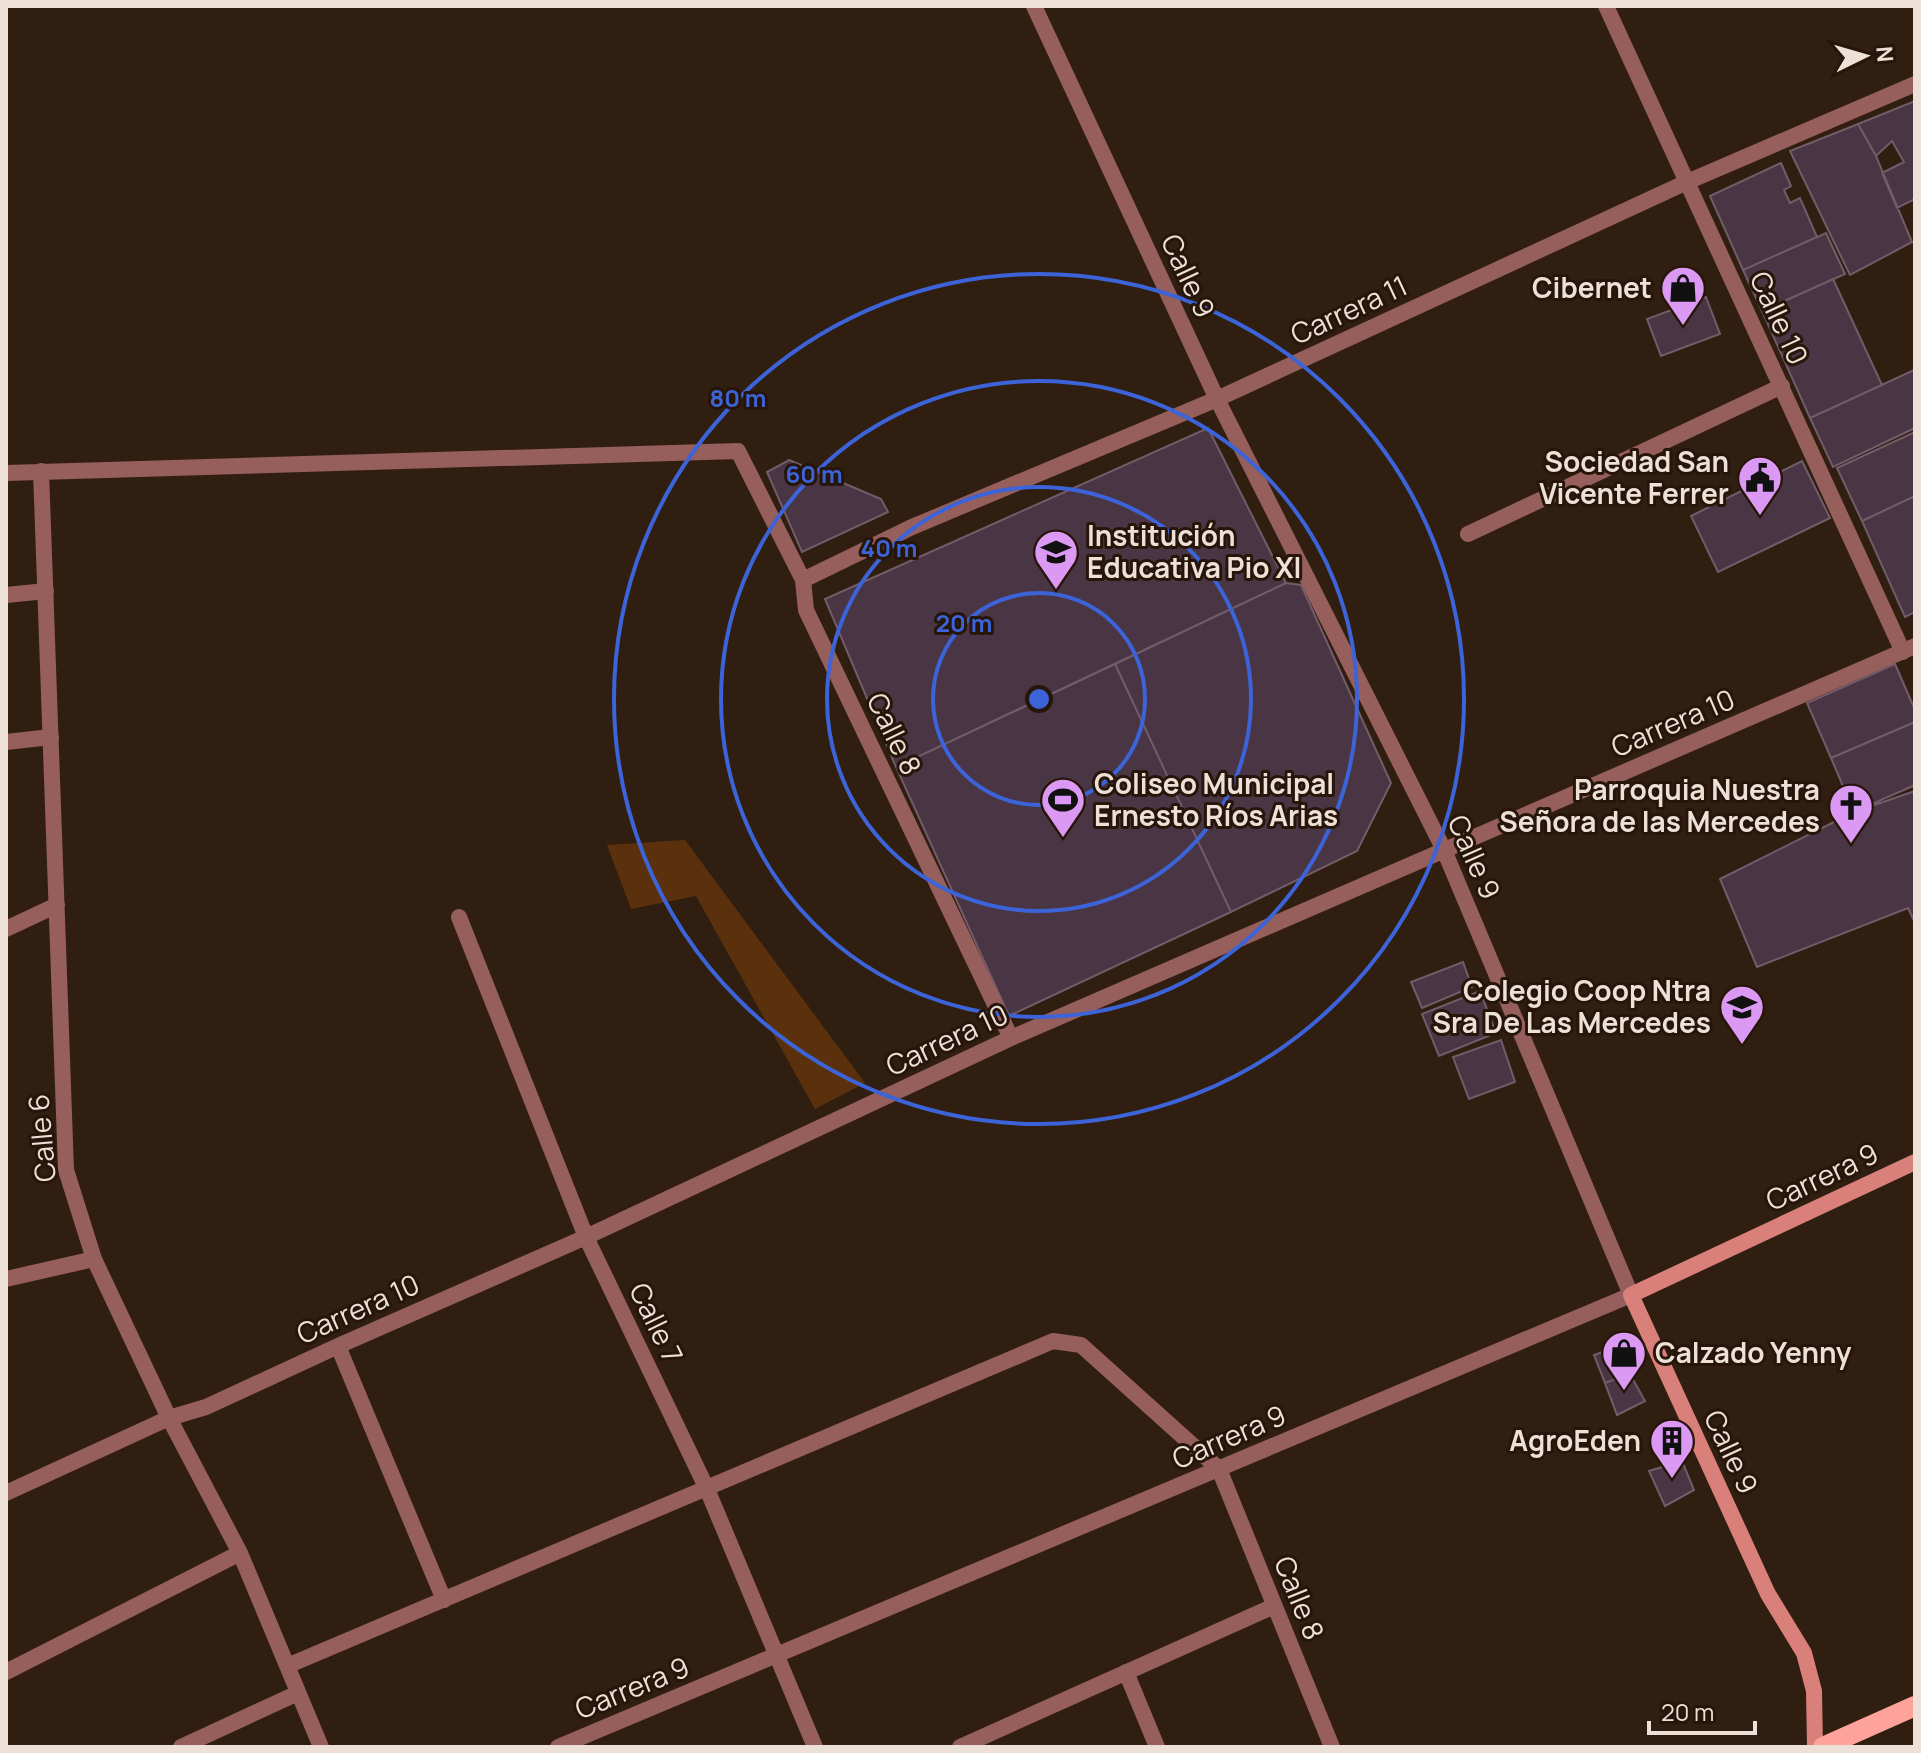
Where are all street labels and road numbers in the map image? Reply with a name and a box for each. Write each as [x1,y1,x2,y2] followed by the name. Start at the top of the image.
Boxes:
[1153,228,1225,323] street label: Calle 9
[1742,265,1818,370] street label: Calle 10
[1284,266,1413,353] street label: Carrera 11
[1605,679,1740,765] street label: Carrera 10
[859,686,931,781] street label: Calle 8
[1440,809,1510,905] street label: Calle 9
[879,994,1014,1084] street label: Carrera 10
[18,1093,64,1184] street label: Calle 6
[1759,1134,1884,1219] street label: Carrera 9
[290,1264,425,1352] street label: Carrera 10
[621,1276,693,1369] street label: Calle 7
[1166,1395,1291,1477] street label: Carrera 9
[1696,1404,1768,1499] street label: Calle 9
[1266,1550,1334,1645] street label: Calle 8
[569,1647,694,1727] street label: Carrera 9

